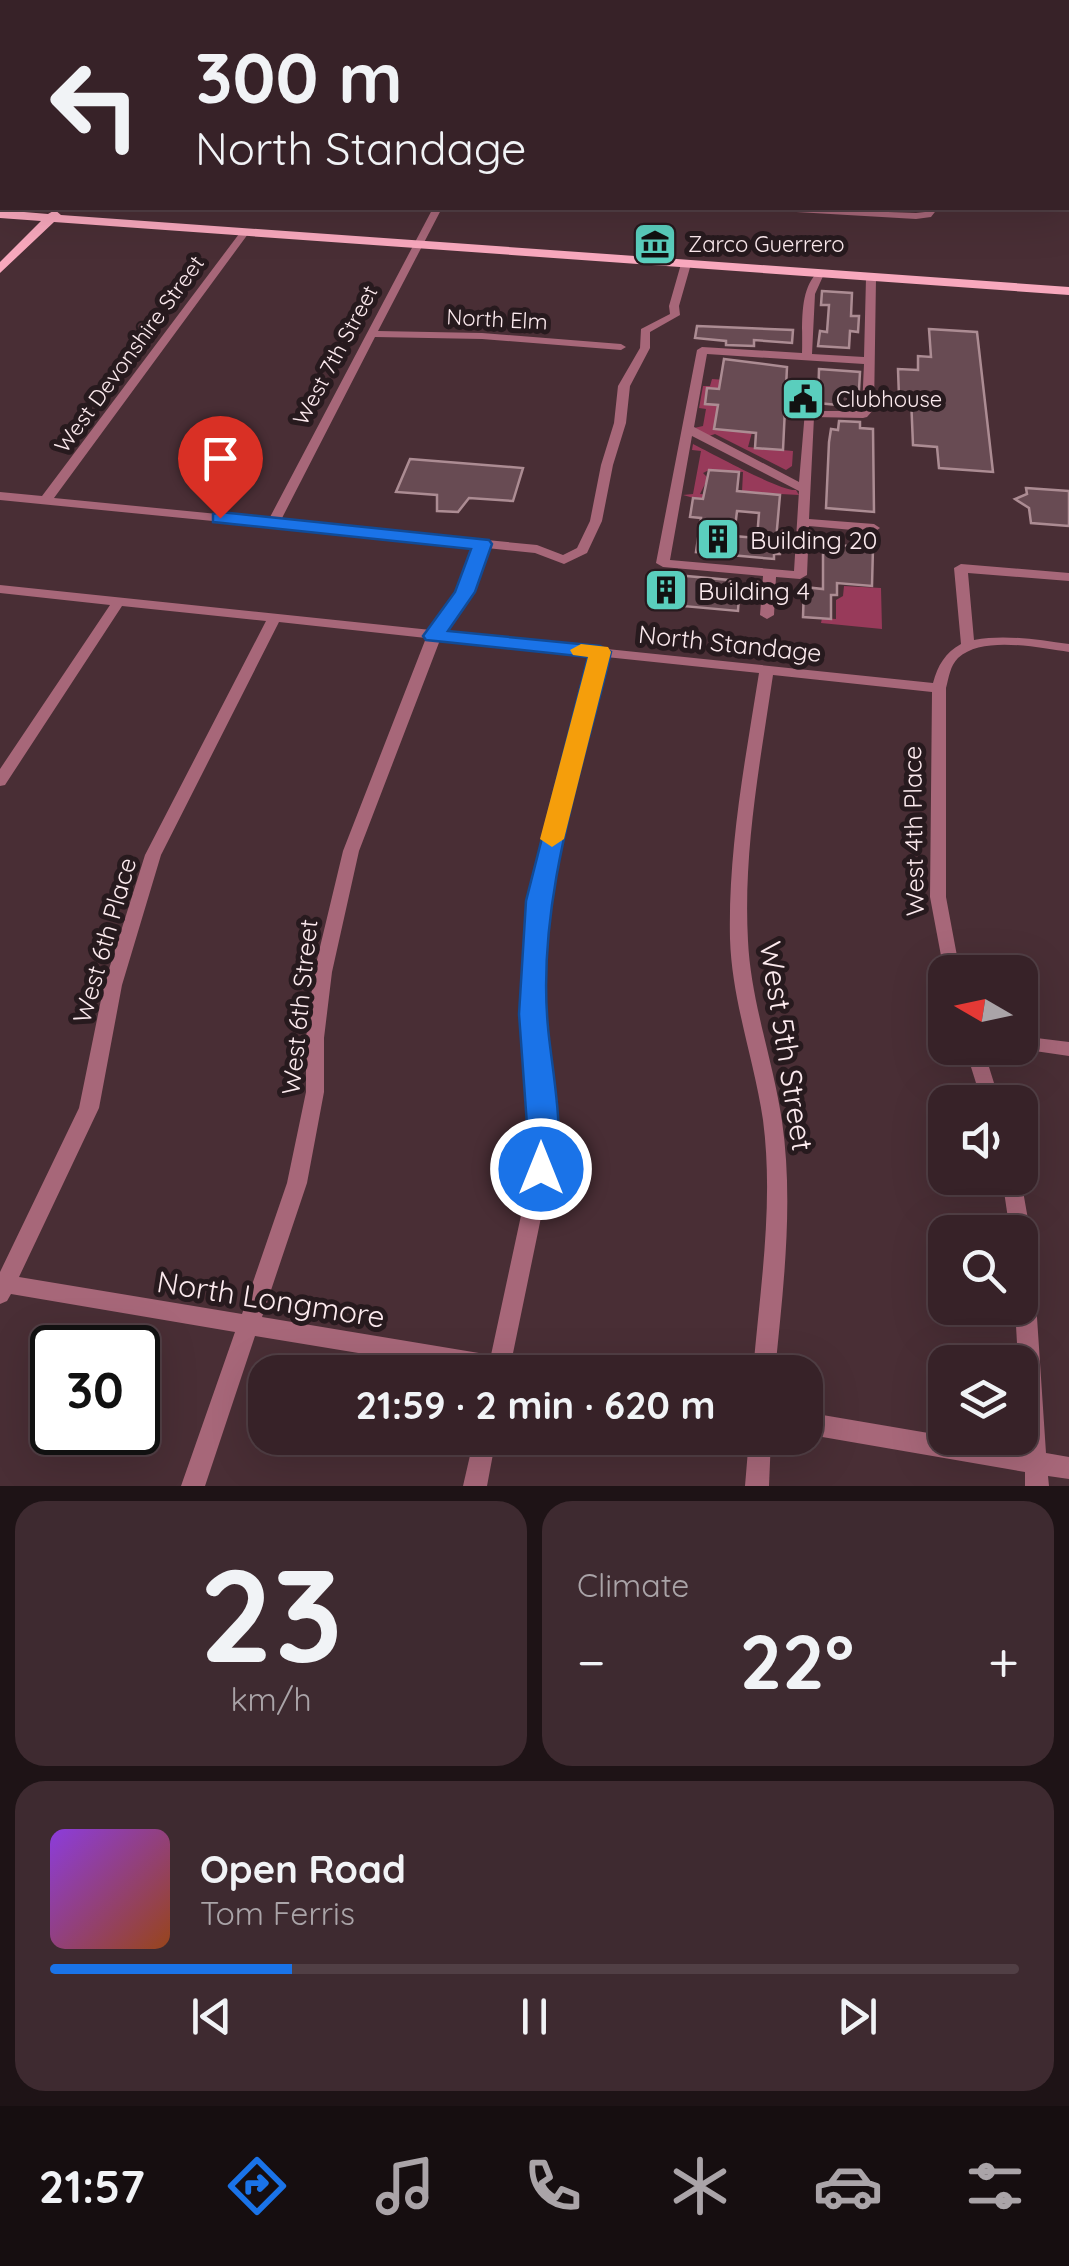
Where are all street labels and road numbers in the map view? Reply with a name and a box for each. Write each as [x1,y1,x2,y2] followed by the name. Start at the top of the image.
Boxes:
[48,250,210,458] street label: West Devonshire Street
[286,280,384,430] street label: West 7th Street
[446,302,548,336] street label: North Elm
[637,618,823,668] street label: North Standage
[896,746,930,916] street label: West 4th Place
[66,854,142,1026] street label: West 6th Place
[274,918,324,1096] street label: West 6th Street
[752,939,822,1153] street label: West 5th Street
[154,1262,388,1336] street label: North Longmore

